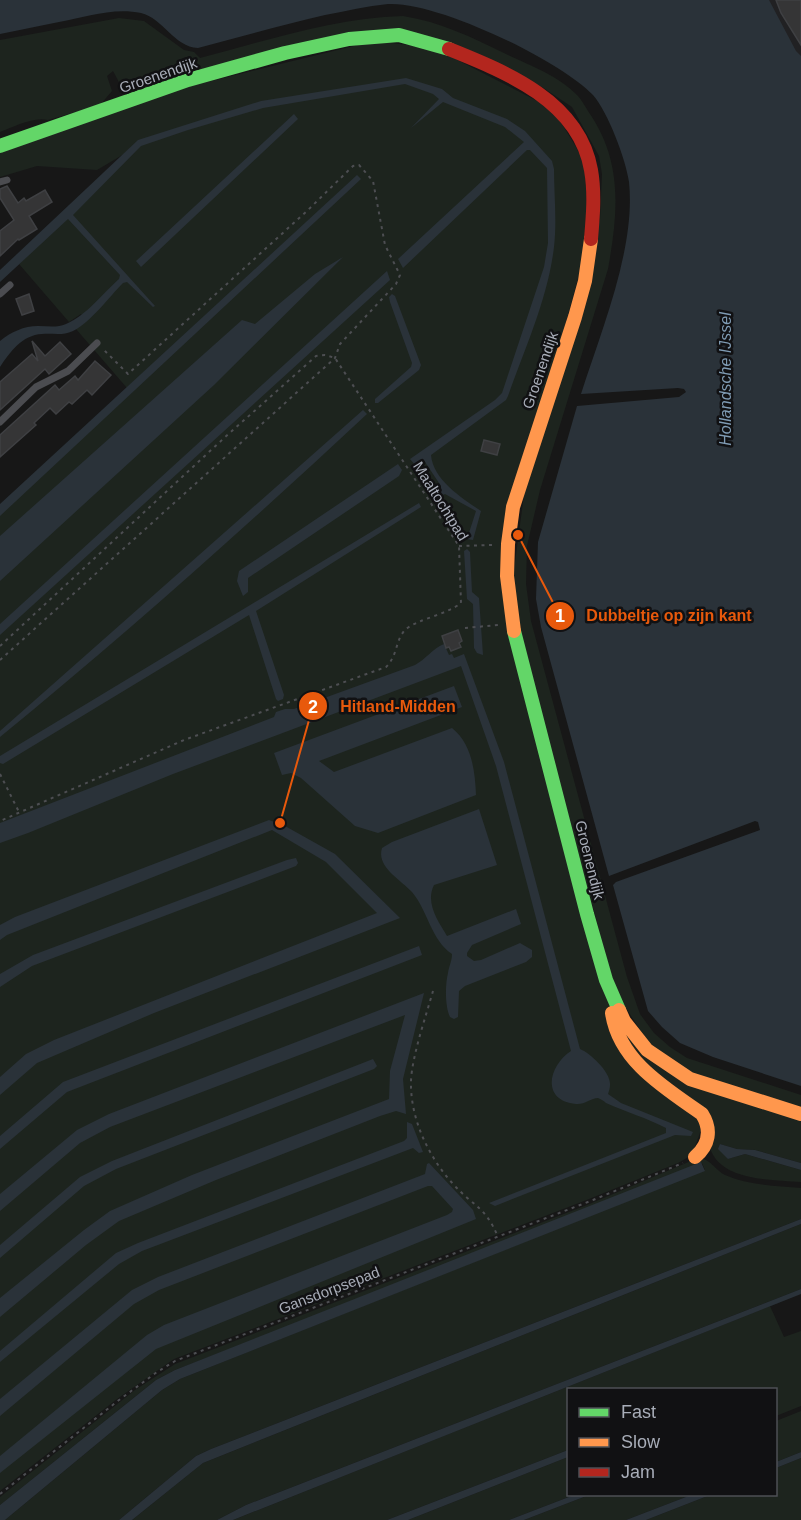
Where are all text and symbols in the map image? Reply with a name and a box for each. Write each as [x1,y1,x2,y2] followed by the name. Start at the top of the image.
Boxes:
[117,54,199,96] street label: Groenendijk
[717,312,734,446] water label: Hollandsche IJssel
[519,329,561,411] street label: Groenendijk
[410,458,472,544] street label: Maaltochtpad
[545,599,764,633] callout: Dubbeltje op zijn kant
[555,606,565,626] text: 1
[586,607,752,624] text: Dubbeltje op zijn kant
[298,689,467,723] callout: Hitland-Midden
[308,697,318,717] text: 2
[340,698,456,715] text: Hitland-Midden
[572,819,608,902] street label: Groenendijk
[276,1263,382,1317] street label: Gansdorpsepad
[567,1388,777,1496] legend
[621,1402,656,1422] text: Fast
[621,1432,661,1452] text: Slow
[621,1462,655,1482] text: Jam

